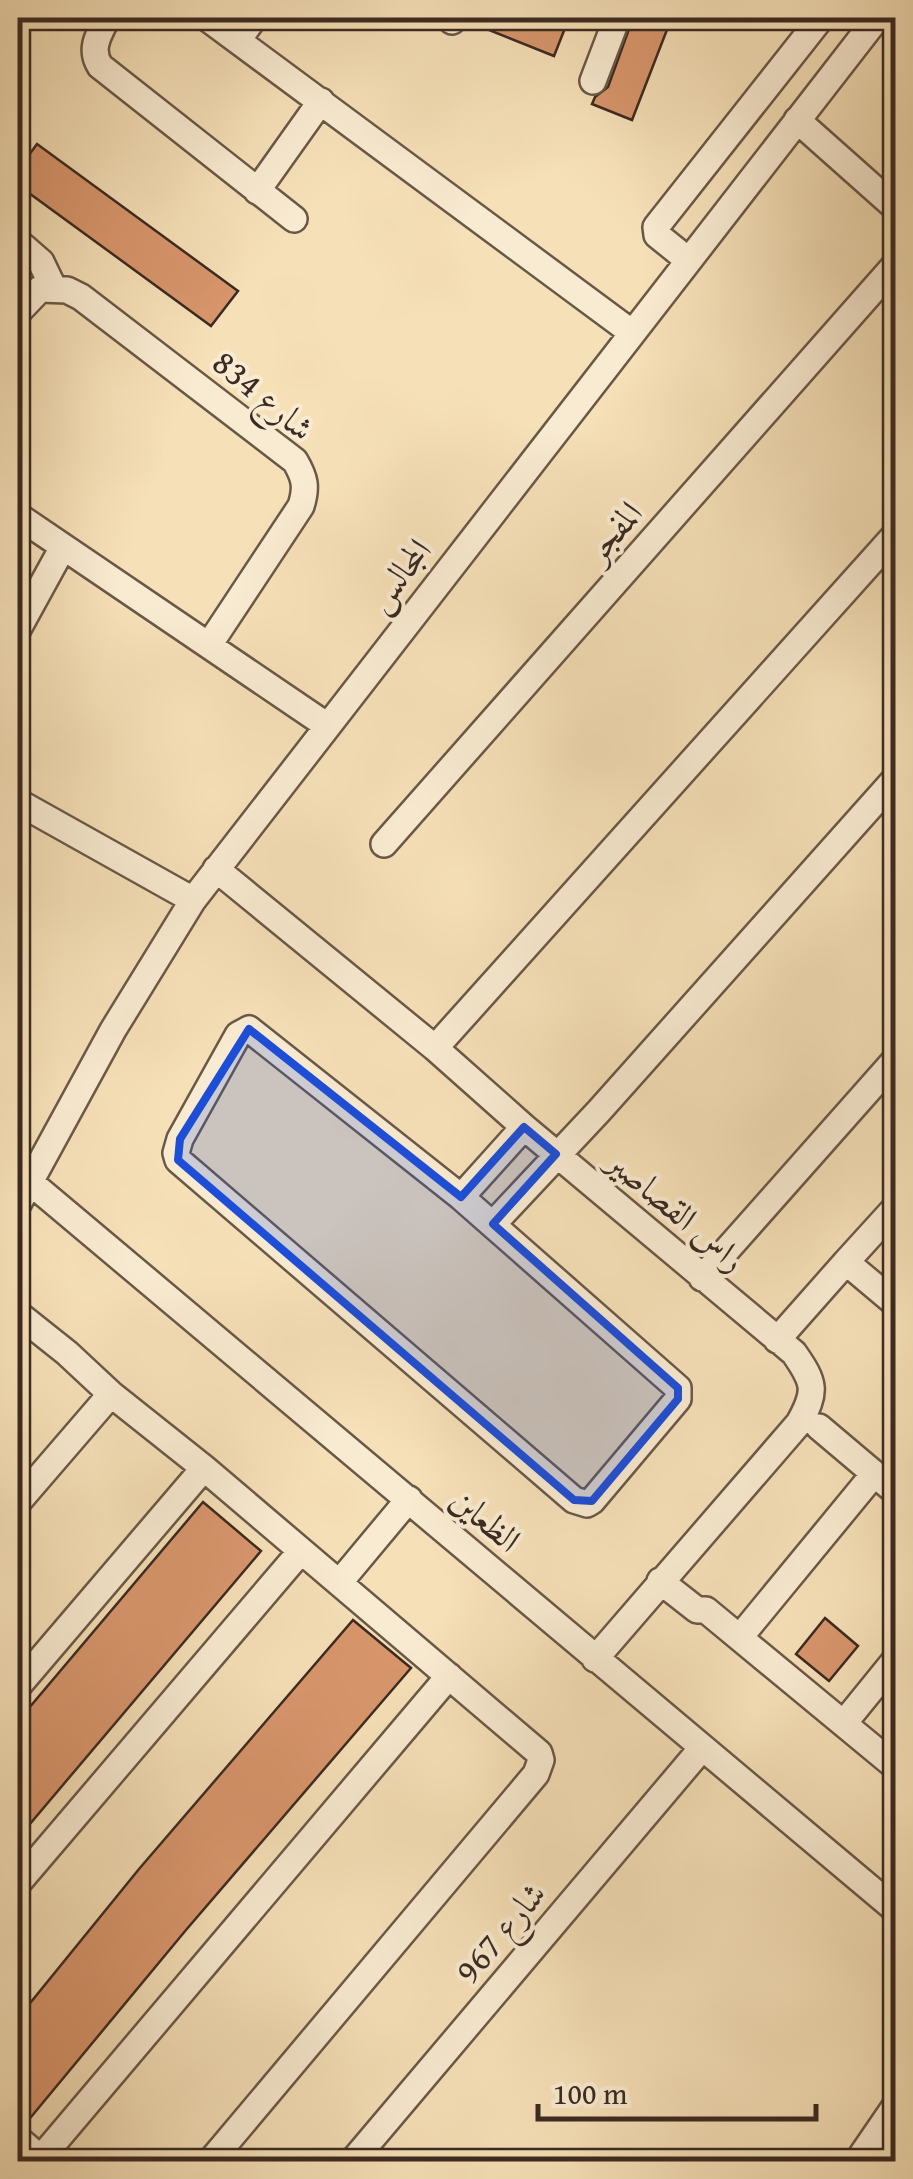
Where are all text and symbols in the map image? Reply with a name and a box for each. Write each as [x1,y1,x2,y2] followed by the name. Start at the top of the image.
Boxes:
[199,337,326,456] street label: شارع 834
[570,489,654,575] street label: المفجر
[353,527,443,623] street label: المجالس
[594,1135,758,1283] street label: راس القصاصير
[440,1474,532,1564] street label: الظعاين
[442,1870,561,1997] street label: شارع 967
[538,2059,816,2121] scale bar
[553,2071,628,2115] text: 100 m

